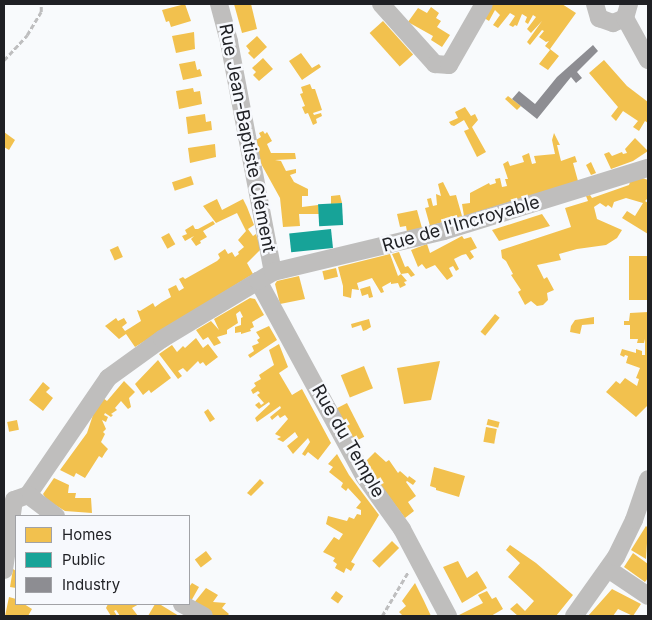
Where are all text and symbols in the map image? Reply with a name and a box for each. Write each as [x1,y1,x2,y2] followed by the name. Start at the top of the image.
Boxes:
[214,22,280,254] street label: Rue Jean-Baptiste Clément
[380,191,542,257] street label: Rue de l'Incroyable
[307,381,389,501] street label: Rue du Temple
[15,515,190,605] legend
[62,525,112,544] text: Homes
[62,550,105,569] text: Public
[62,575,120,594] text: Industry

